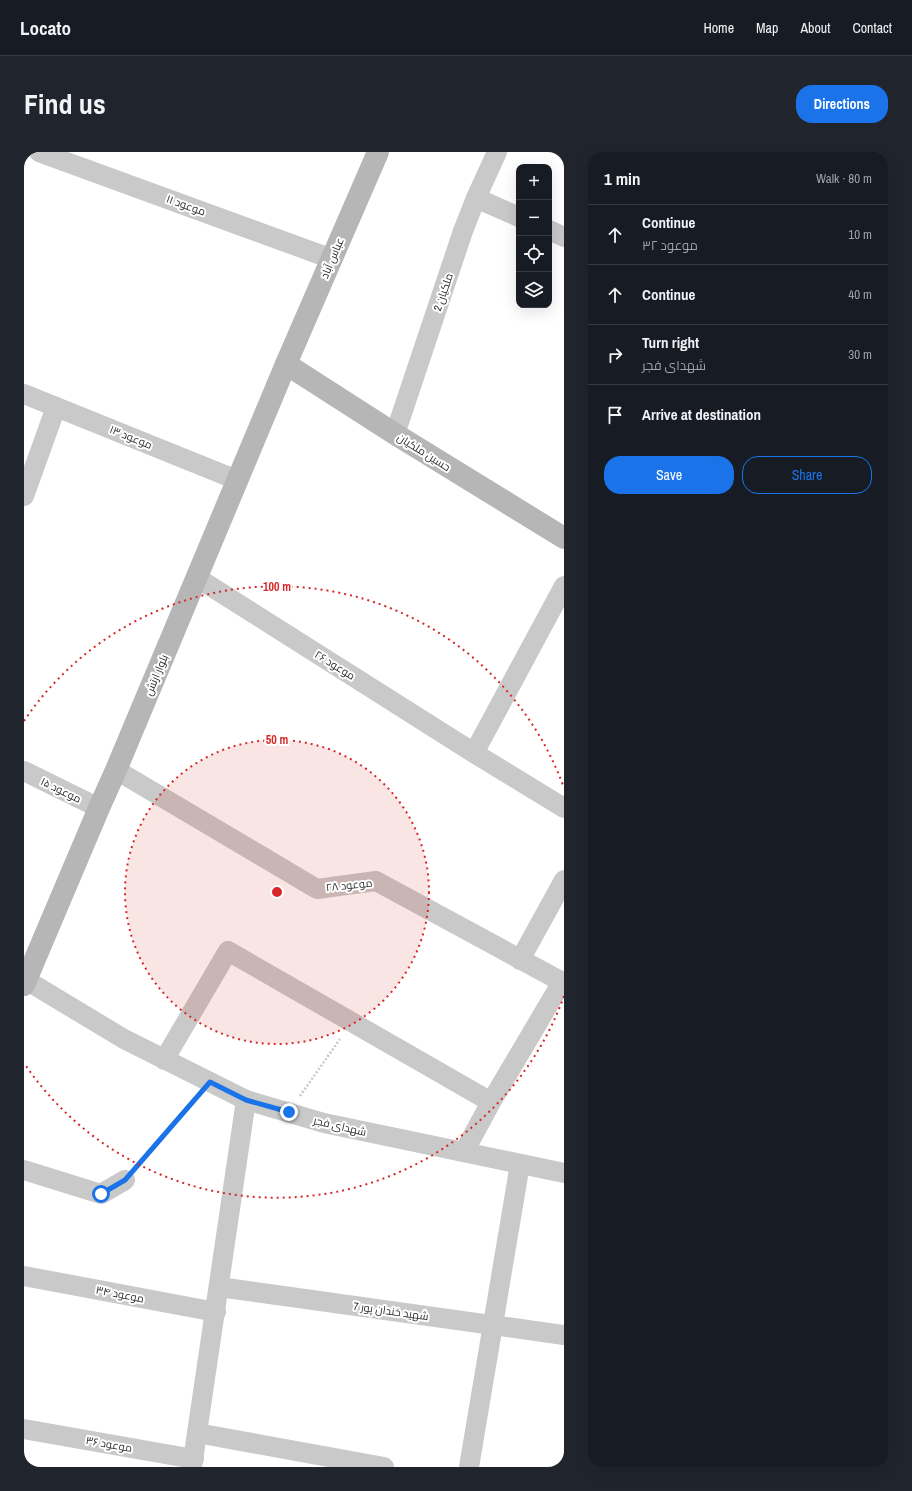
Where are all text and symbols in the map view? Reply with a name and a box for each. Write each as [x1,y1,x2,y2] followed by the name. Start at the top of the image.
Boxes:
[20,15,71,41] text: Locato
[703,19,734,37] text: Home
[756,19,778,37] text: Map
[800,19,830,37] text: About
[852,19,892,37] text: Contact
[24,85,106,123] text: Find us
[796,85,888,123] button: Directions
[516,164,552,308] map controls
[516,164,552,200] button: +
[604,167,640,190] text: 1 min
[816,170,872,187] text: Walk · 80 m
[164,191,208,219] street label: موعود ۱۱
[516,200,552,236] button: −
[642,212,695,233] text: Continue
[604,224,626,246] icon: ahead
[848,226,872,243] text: 10 m
[317,235,347,281] street label: عباس آباد
[516,236,552,272] button: locate
[642,237,698,254] text: موعود ۳۲
[430,271,456,313] street label: ملکیان 2
[516,272,552,308] button: layers
[604,284,626,306] icon: ahead
[642,284,695,305] text: Continue
[848,286,872,303] text: 40 m
[642,332,699,353] text: Turn right
[604,344,626,366] icon: right
[848,346,872,363] text: 30 m
[642,357,706,374] text: شهدای فجر
[604,404,626,426] icon: arrive
[642,404,761,425] text: Arrive at destination
[108,422,154,452] street label: موعود ۱۳
[395,430,453,474] street label: حسین ملکیان
[604,456,734,494] button: Save
[742,456,872,494] button: Share
[263,579,291,595] text: 100 m
[312,647,358,683] street label: موعود ۲۶
[141,652,171,698] street label: بلوار ارتش
[266,732,288,748] text: 50 m
[38,774,84,806] street label: موعود ۱۵
[325,876,373,894] street label: موعود ۲۸
[270,885,284,899] centre of rings
[280,1103,298,1121] route end
[311,1113,368,1139] street label: شهدای فجر
[92,1185,110,1203] route start
[95,1282,145,1306] street label: موعود ۳۴
[353,1299,429,1323] street label: شهید خندان پور 7
[85,1433,133,1455] street label: موعود ۳۶

